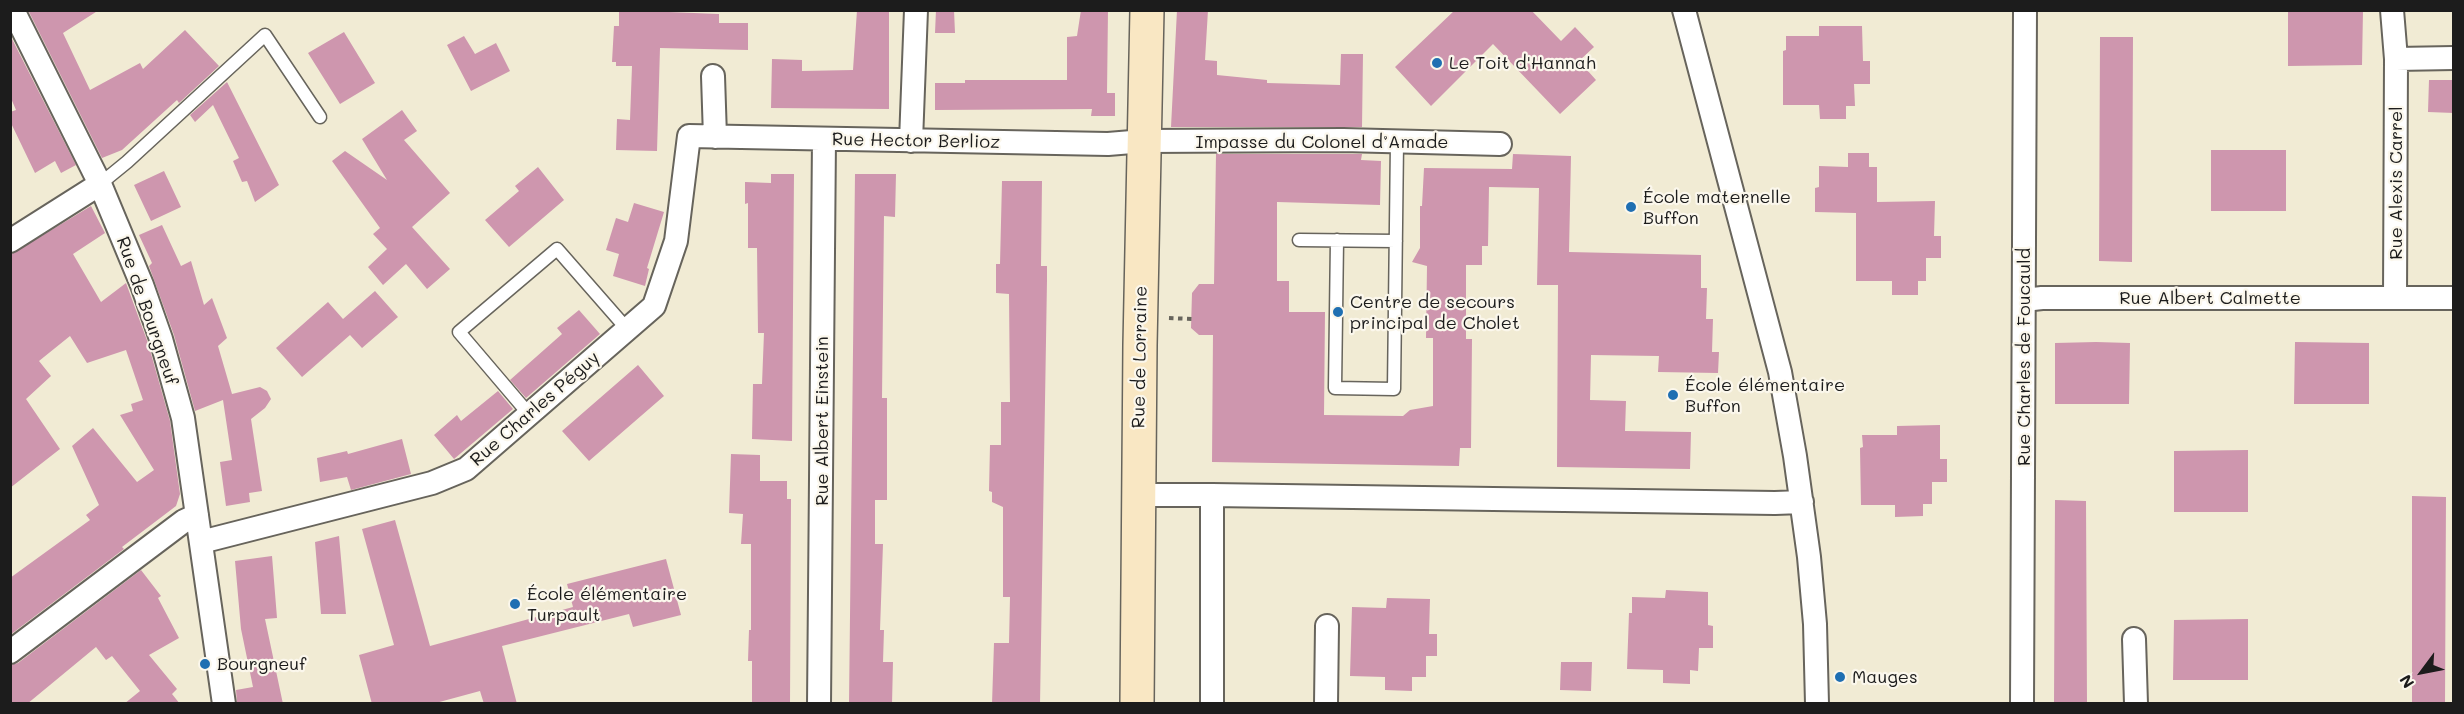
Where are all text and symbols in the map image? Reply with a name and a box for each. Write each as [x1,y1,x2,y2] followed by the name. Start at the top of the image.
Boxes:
[1449,52,1596,74] place label: Le Toit d'Hannah
[1430,56,1444,70] marker: Le Toit d'Hannah
[2385,106,2407,260] street label: Rue Alexis Carrel
[832,129,1000,153] street label: Rue Hector Berlioz
[1195,131,1449,153] street label: Impasse du Colonel d’Amade
[1643,186,1791,228] place label: École maternelle Buffon
[1624,200,1638,214] marker: École maternelle Buffon
[111,234,183,388] street label: Rue de Bourgneuf
[2013,248,2035,466] street label: Rue Charles de Foucauld
[1128,285,1152,429] street label: Rue de Lorraine
[2119,287,2301,309] street label: Rue Albert Calmette
[1350,291,1520,334] place label: Centre de secours principal de Cholet
[1331,305,1345,319] marker: Centre de secours principal de Cholet
[811,336,833,506] street label: Rue Albert Einstein
[466,347,604,471] street label: Rue Charles Péguy
[1685,374,1845,416] place label: École élémentaire Buffon
[1666,388,1680,402] marker: École élémentaire Buffon
[527,583,687,626] place label: École élémentaire Turpault
[508,597,522,611] marker: École élémentaire Turpault
[2392,642,2452,702] north arrow
[217,653,306,675] place label: Bourgneuf
[198,657,212,671] marker: Bourgneuf
[1852,666,1918,688] place label: Mauges
[1833,670,1847,684] marker: Mauges
[2394,671,2418,693] text: N

